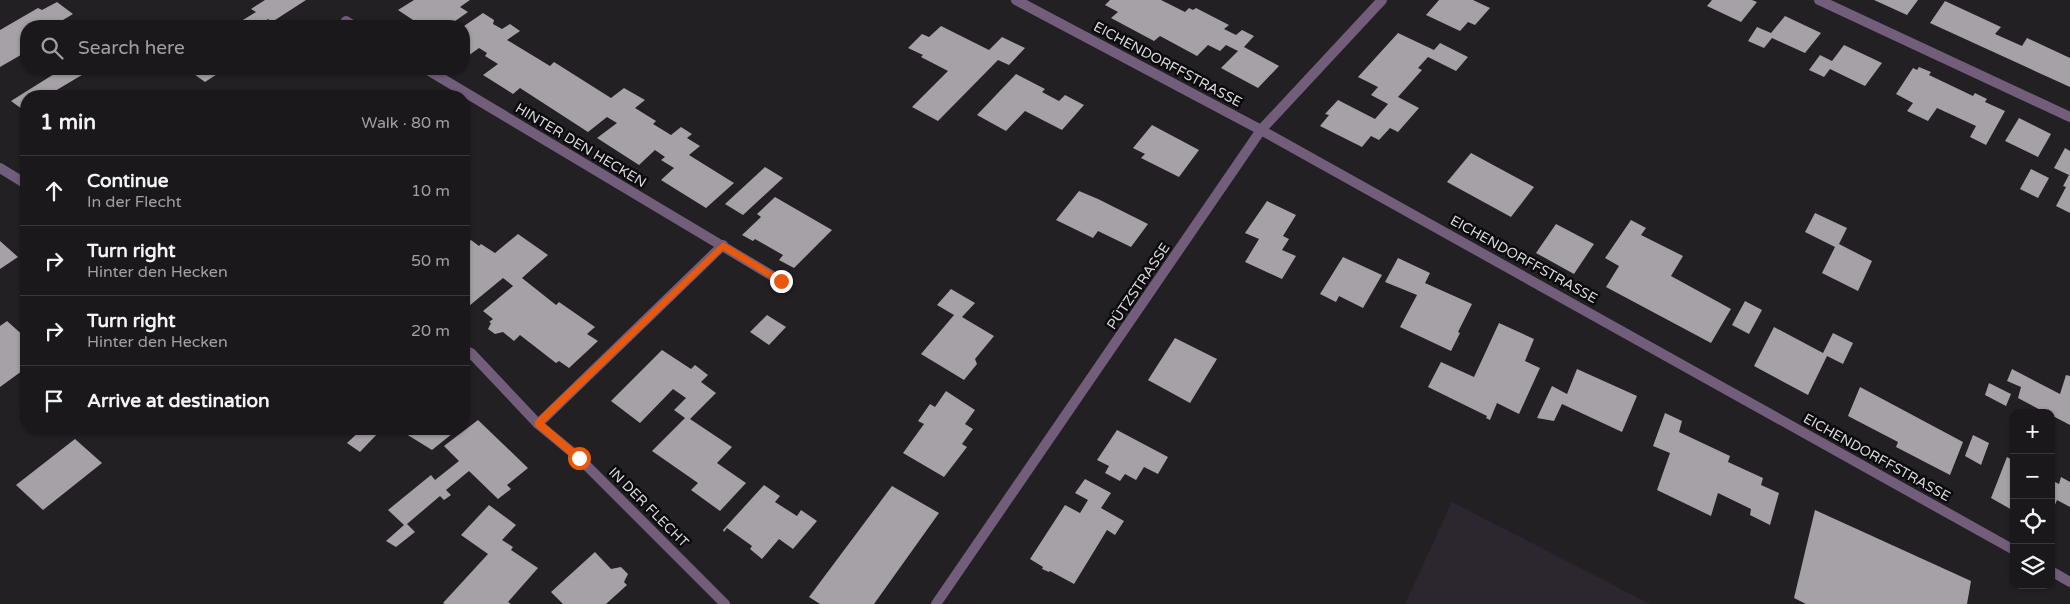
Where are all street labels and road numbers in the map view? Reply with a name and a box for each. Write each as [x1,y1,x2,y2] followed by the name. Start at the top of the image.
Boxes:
[1091,18,1245,111] street label: EICHENDORFFSTRASSE
[512,100,649,191] street label: HINTER DEN HECKEN
[1447,212,1600,307] street label: EICHENDORFFSTRASSE
[1103,240,1174,333] street label: PÜTZSTRASSE
[1800,410,1953,505] street label: EICHENDORFFSTRASSE
[605,464,693,551] street label: IN DER FLECHT

